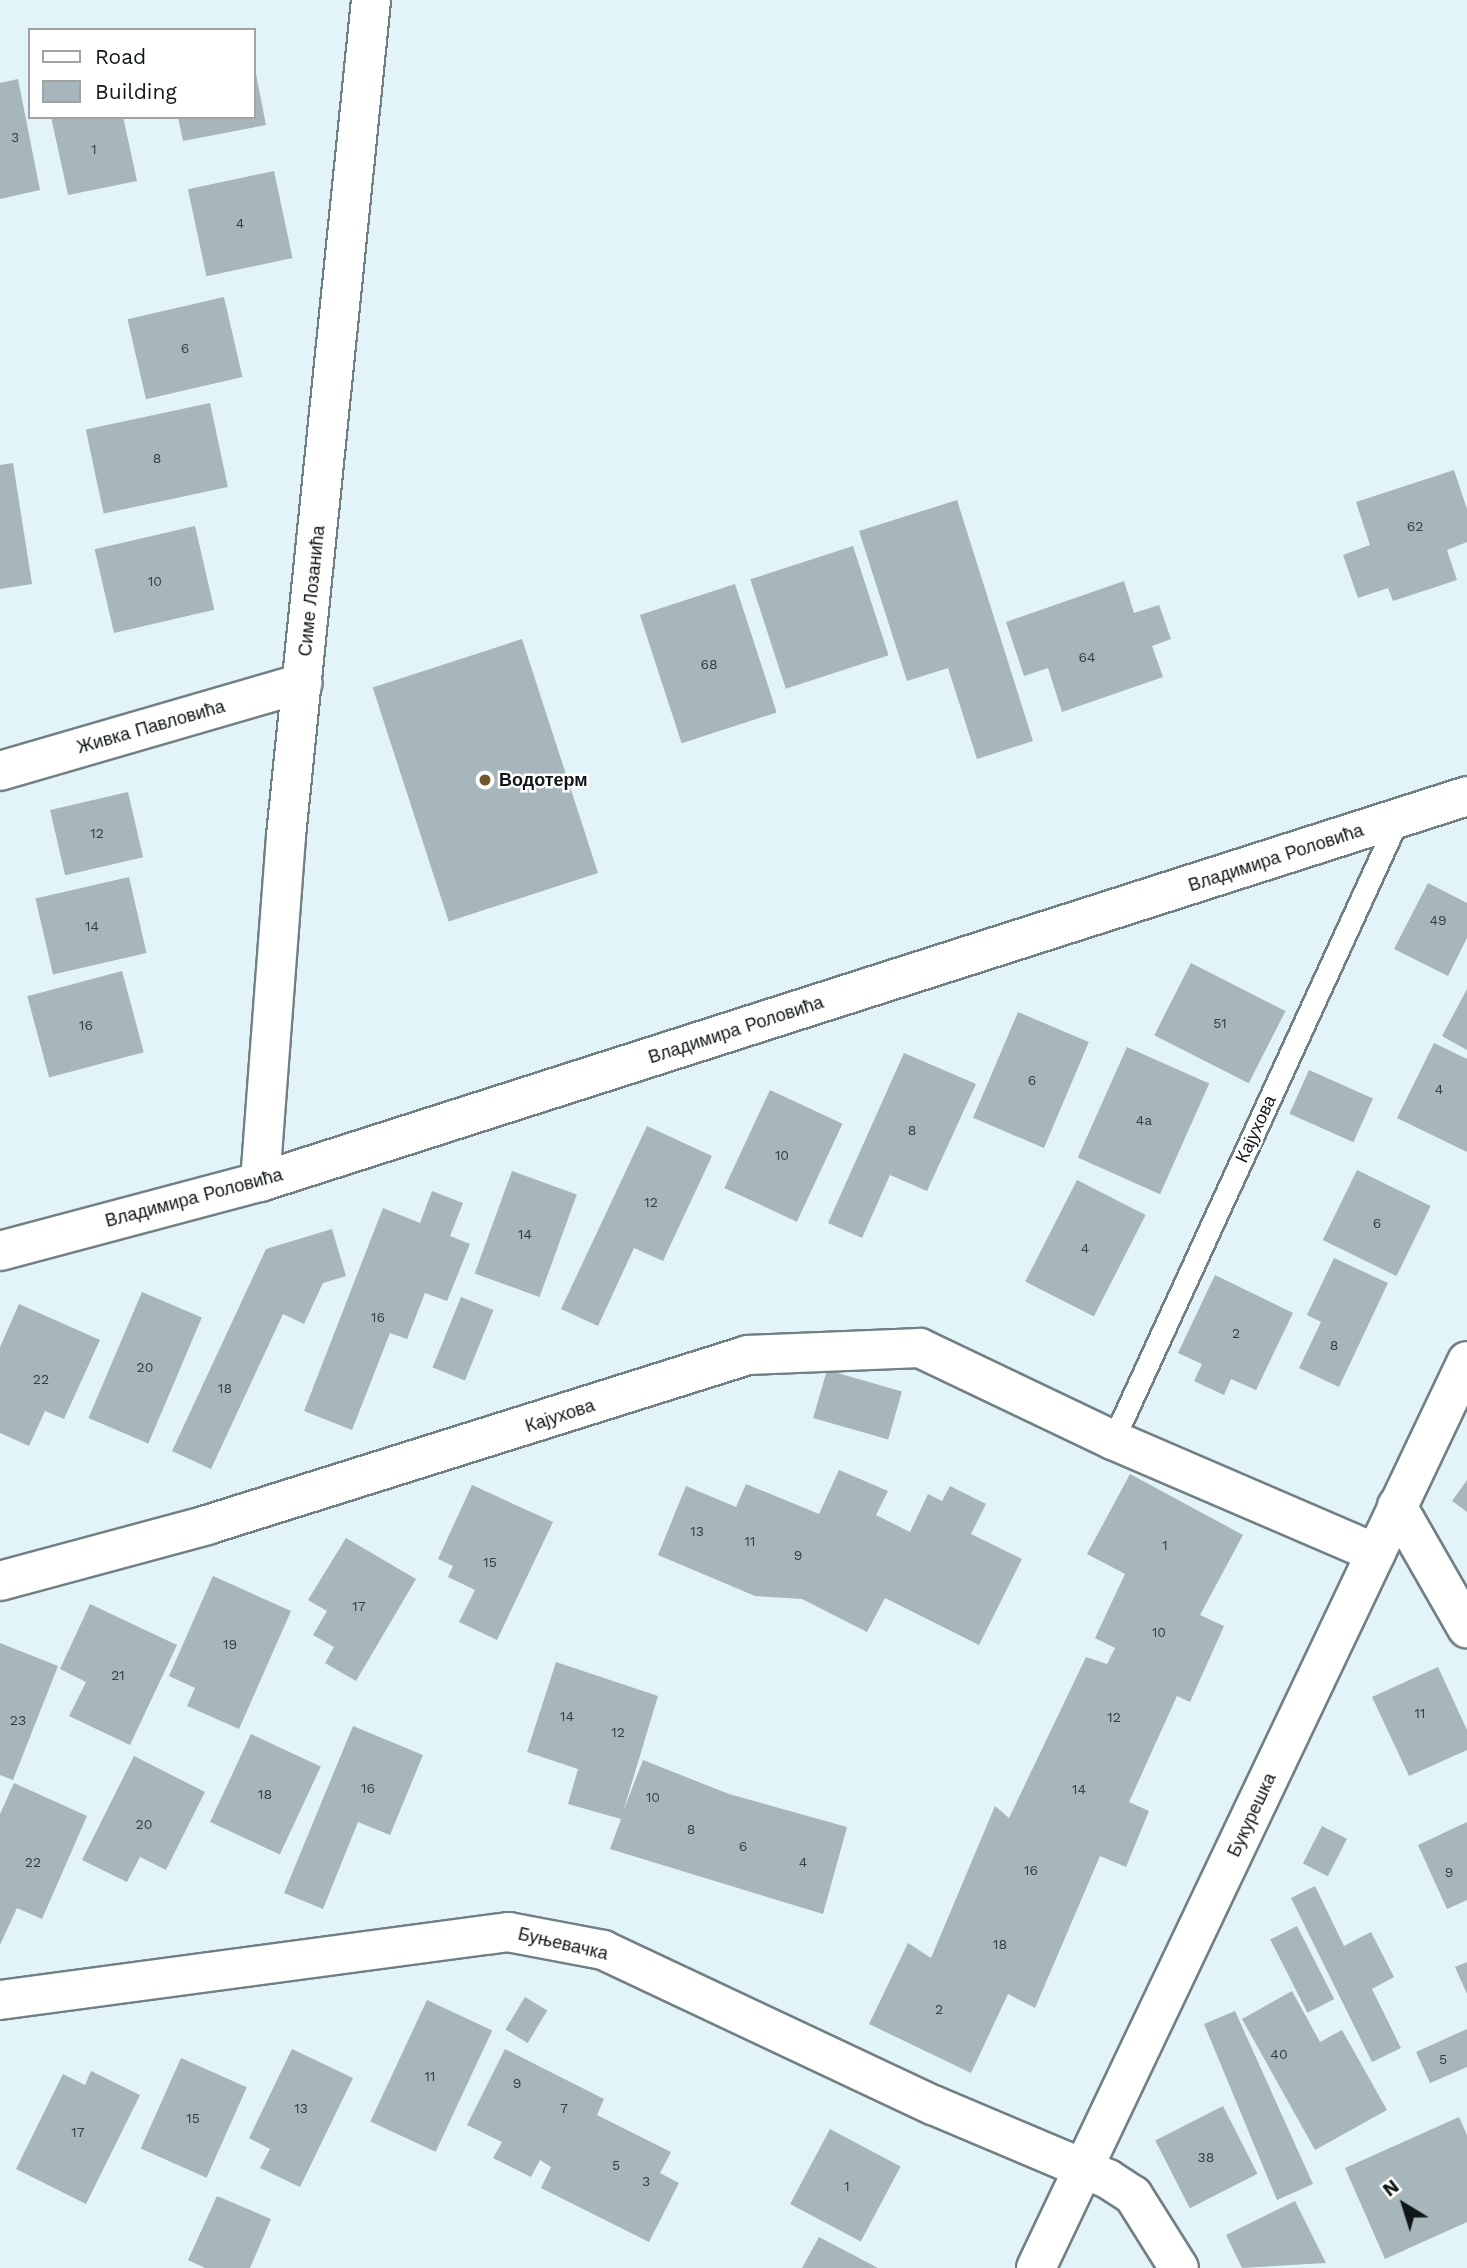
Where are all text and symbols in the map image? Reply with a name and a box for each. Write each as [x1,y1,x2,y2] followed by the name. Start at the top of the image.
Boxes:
[28,28,256,119] legend
[95,44,146,69] text: Road
[95,79,177,104] text: Building
[11,129,19,145] house number: 3
[91,141,97,157] house number: 1
[236,215,244,231] house number: 4
[181,340,189,356] house number: 6
[153,450,161,466] house number: 8
[1407,518,1423,534] house number: 62
[294,524,330,658] street label: Симе Лозанића
[148,573,162,589] house number: 10
[1078,649,1096,665] house number: 64
[700,656,718,672] house number: 68
[74,696,228,758] street label: Живка Павловића
[499,769,588,791] place label: Водотерм
[477,772,493,788] marker: Водотерм
[1186,819,1366,897] street label: Владимира Роловића
[90,825,104,841] house number: 12
[1429,912,1447,928] house number: 49
[85,918,99,934] house number: 14
[646,991,826,1069] street label: Владимира Роловића
[1213,1015,1227,1031] house number: 51
[79,1017,93,1033] house number: 16
[1028,1072,1036,1088] house number: 6
[1435,1081,1443,1097] house number: 4
[1231,1092,1281,1166] street label: Кајухова
[1136,1112,1152,1128] house number: 4a
[908,1122,916,1138] house number: 8
[775,1147,789,1163] house number: 10
[103,1164,285,1232] street label: Владимира Роловића
[644,1194,658,1210] house number: 12
[1373,1215,1381,1231] house number: 6
[518,1226,532,1242] house number: 14
[1081,1240,1089,1256] house number: 4
[371,1309,385,1325] house number: 16
[1232,1325,1240,1341] house number: 2
[1330,1337,1338,1353] house number: 8
[137,1359,153,1375] house number: 20
[33,1371,49,1387] house number: 22
[218,1380,232,1396] house number: 18
[523,1395,597,1437] street label: Кајухова
[690,1523,704,1539] house number: 13
[745,1533,755,1549] house number: 11
[1162,1537,1168,1553] house number: 1
[794,1547,802,1563] house number: 9
[483,1554,497,1570] house number: 15
[352,1598,366,1614] house number: 17
[1152,1624,1166,1640] house number: 10
[223,1636,237,1652] house number: 19
[111,1667,125,1683] house number: 21
[1415,1705,1425,1721] house number: 11
[560,1708,574,1724] house number: 14
[1107,1709,1121,1725] house number: 12
[10,1712,26,1728] house number: 23
[611,1724,625,1740] house number: 12
[1223,1770,1281,1860] street label: Букурешка
[361,1780,375,1796] house number: 16
[1072,1781,1086,1797] house number: 14
[258,1786,272,1802] house number: 18
[646,1789,660,1805] house number: 10
[136,1816,152,1832] house number: 20
[687,1821,695,1837] house number: 8
[739,1838,747,1854] house number: 6
[25,1854,41,1870] house number: 22
[799,1854,807,1870] house number: 4
[1024,1862,1038,1878] house number: 16
[1445,1864,1453,1880] house number: 9
[516,1923,610,1965] street label: Буњевачка
[993,1936,1007,1952] house number: 18
[935,2001,943,2017] house number: 2
[1270,2046,1288,2062] house number: 40
[1439,2051,1447,2067] house number: 5
[425,2068,435,2084] house number: 11
[513,2075,521,2091] house number: 9
[294,2100,308,2116] house number: 13
[560,2100,568,2116] house number: 7
[186,2110,200,2126] house number: 15
[71,2124,85,2140] house number: 17
[1198,2149,1214,2165] house number: 38
[612,2157,620,2173] house number: 5
[1369,2170,1439,2240] north arrow
[642,2173,650,2189] house number: 3
[1378,2175,1403,2201] text: N
[844,2178,850,2194] house number: 1

